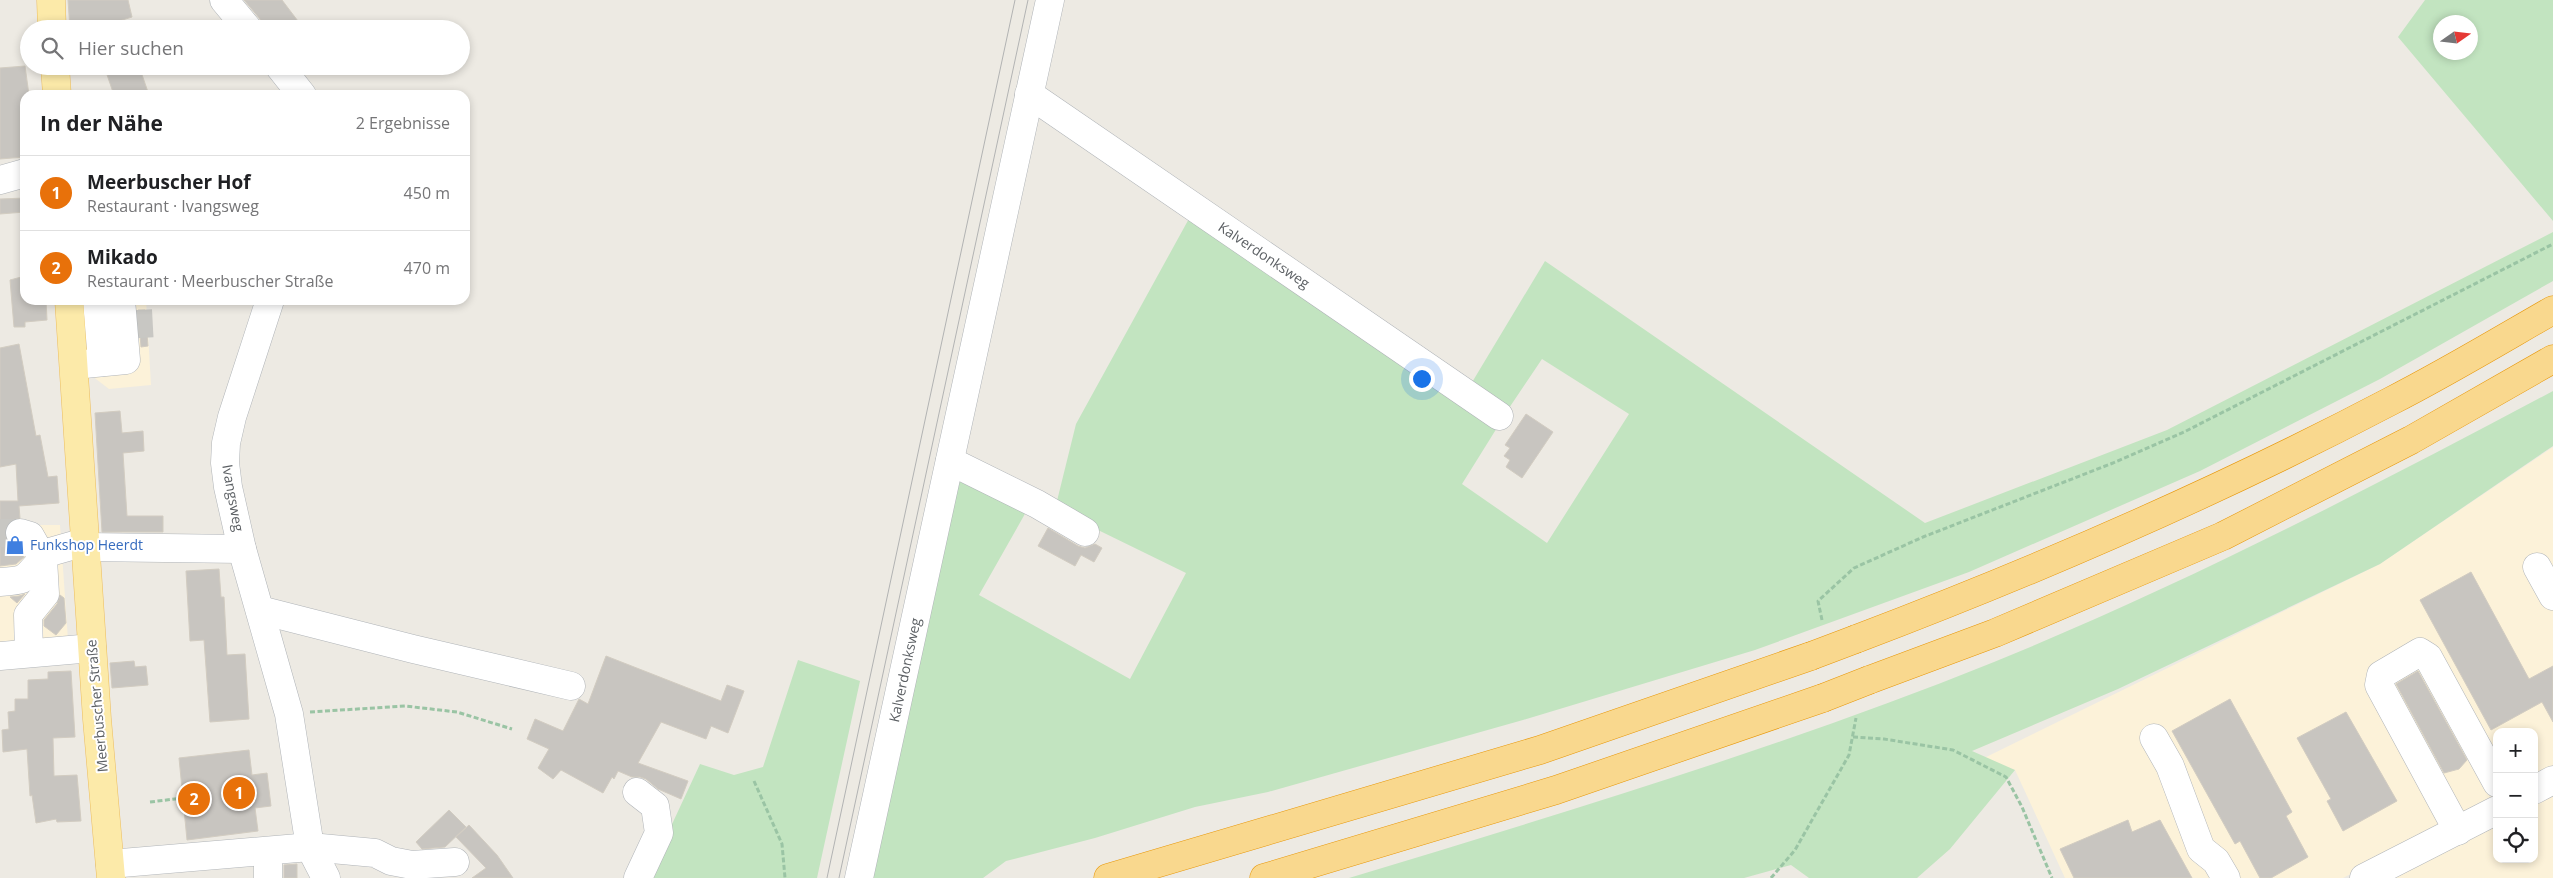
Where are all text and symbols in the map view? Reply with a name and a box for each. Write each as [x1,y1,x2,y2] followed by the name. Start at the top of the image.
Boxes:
[2433,15,2478,60] north arrow
[20,20,470,75] search box
[38,34,66,62] icon: search
[78,35,184,61] text: Hier suchen
[40,109,163,137] text: In der Nähe
[356,112,450,134] text: 2 Ergebnisse
[87,169,251,195] text: Meerbuscher Hof
[51,182,61,204] text: 1
[404,182,450,204] text: 450 m
[87,195,259,217] text: Restaurant · Ivangsweg
[1215,217,1314,292] street label: Kalverdonksweg
[87,244,158,270] text: Mikado
[51,257,61,279] text: 2
[404,257,450,279] text: 470 m
[87,270,333,292] text: Restaurant · Meerbuscher Straße
[1409,366,1435,392] your location
[218,463,249,533] street label: Ivangsweg
[4,534,26,556] shop icon: Funkshop Heerdt
[30,535,143,554] place label: Funkshop Heerdt
[884,616,925,724] street label: Kalverdonksweg
[81,639,112,773] street label: Meerbuscher Straße
[2493,728,2538,863] map controls
[2493,728,2538,773] button: +
[2493,773,2538,818] button: −
[223,774,255,812] pin: 1
[178,780,210,818] pin: 2
[2493,818,2538,863] button: locate

